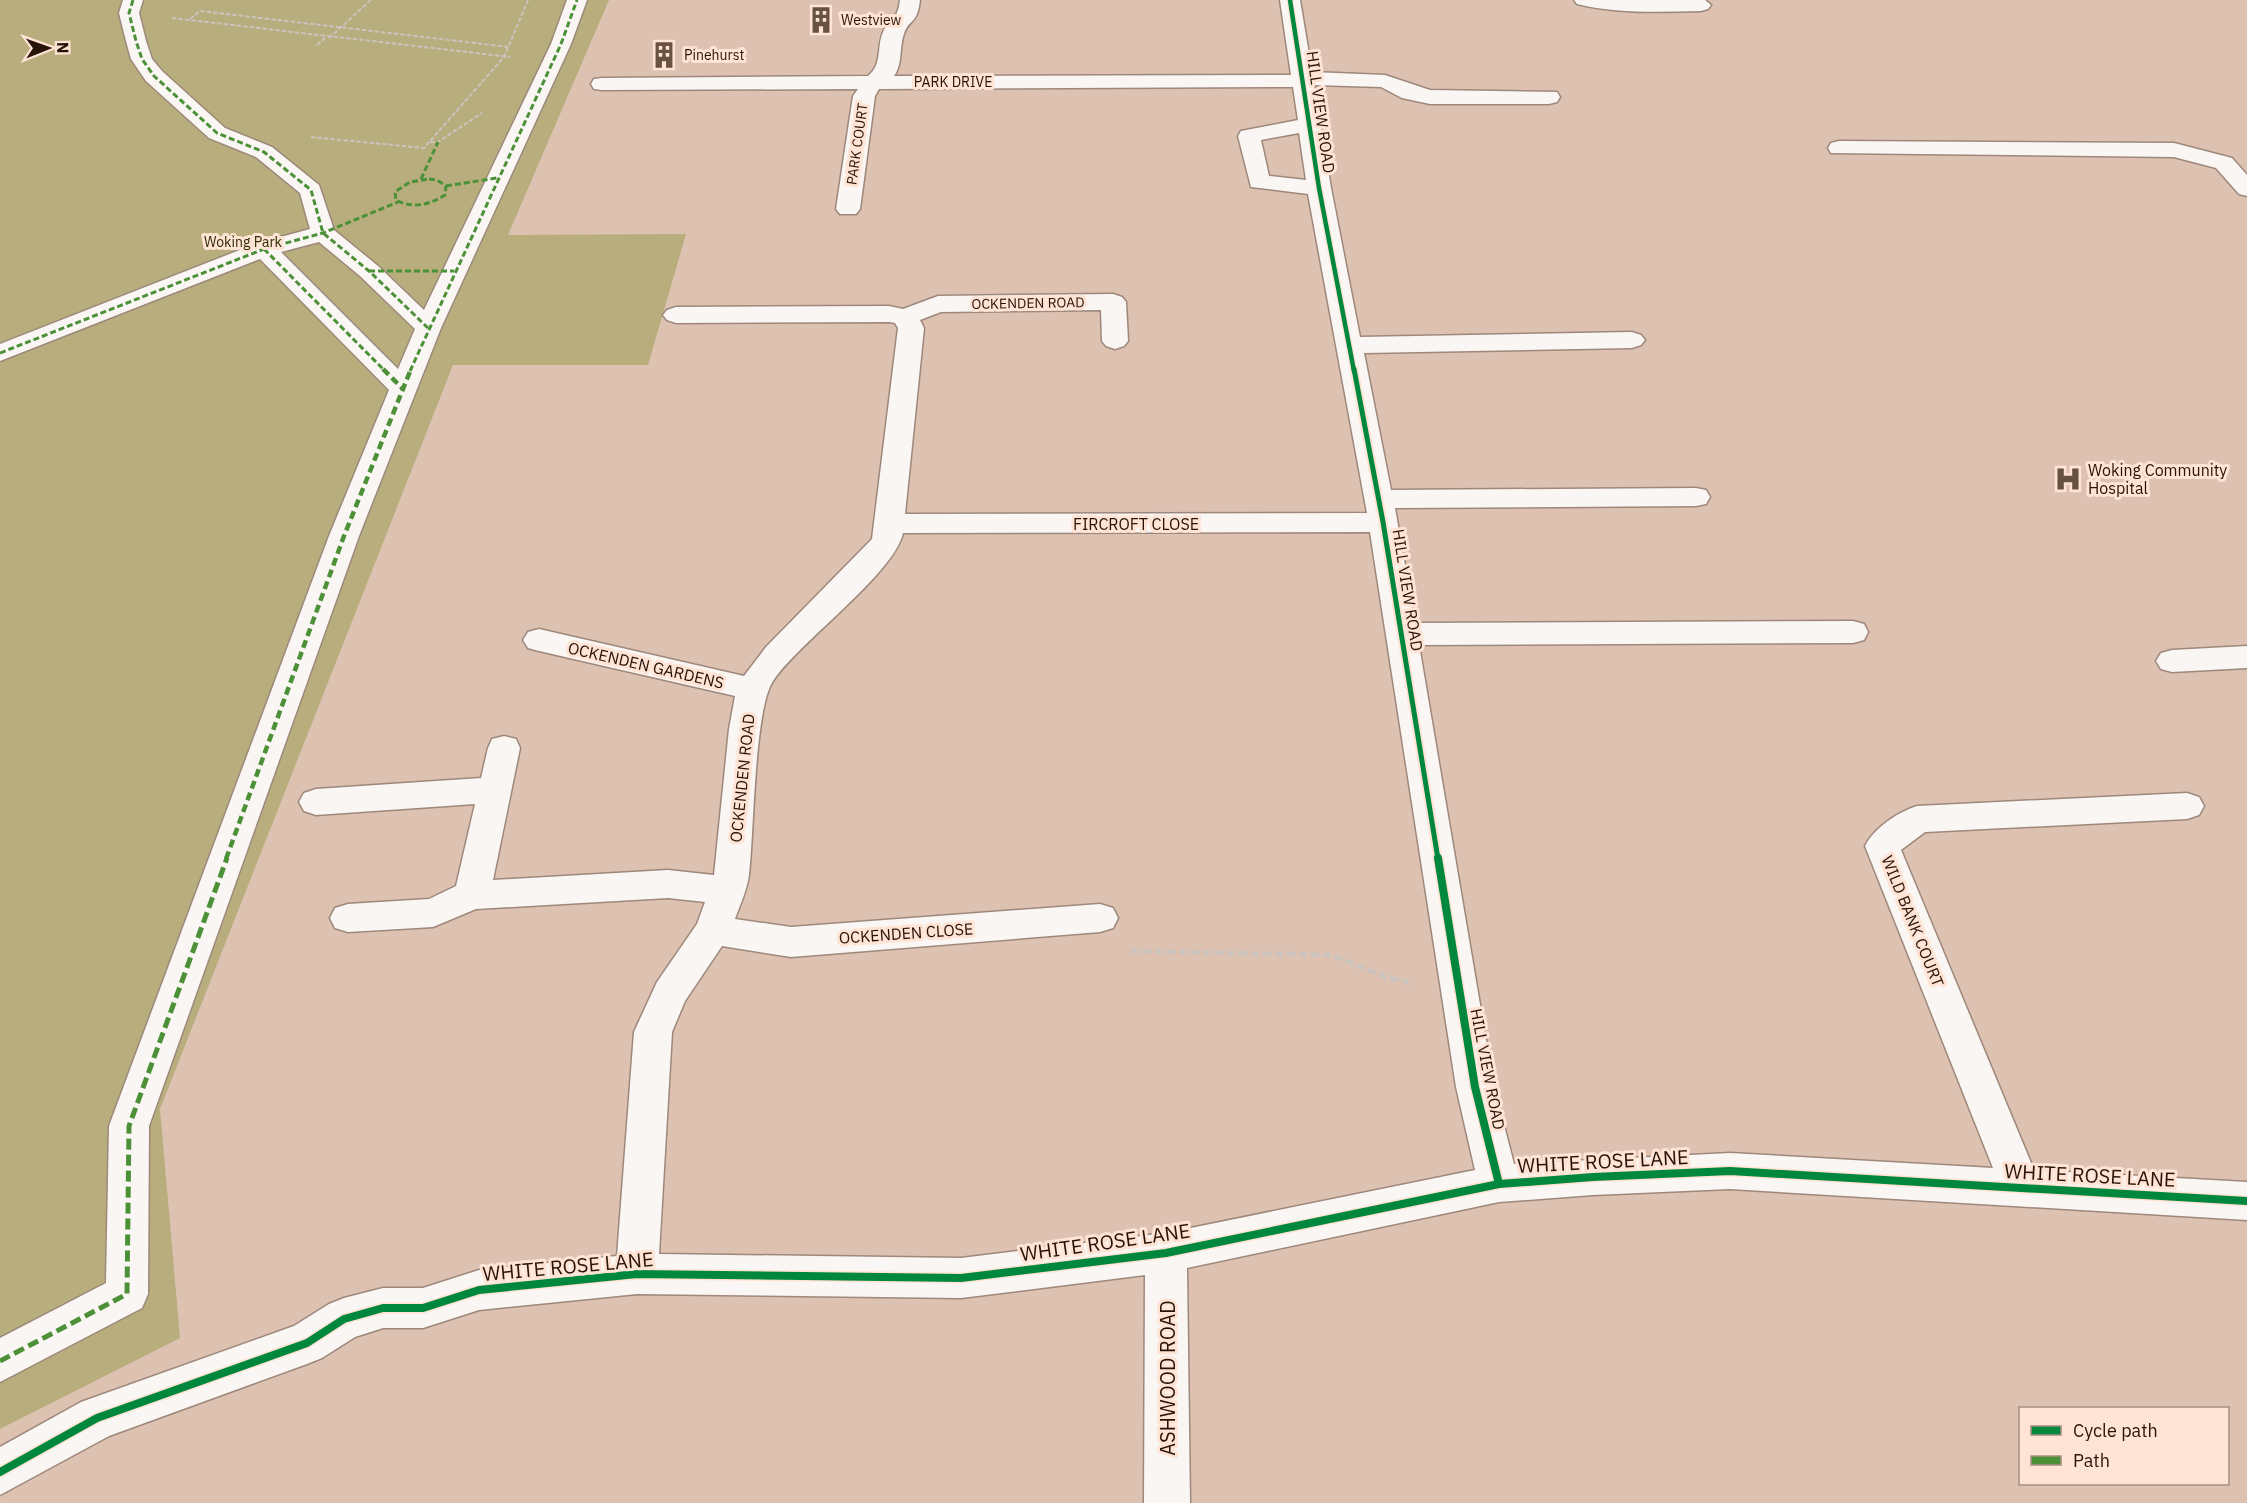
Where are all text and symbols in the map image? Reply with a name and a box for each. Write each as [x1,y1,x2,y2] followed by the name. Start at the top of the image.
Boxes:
[806,5,836,35] building icon: Westview
[841,11,902,29] place label: Westview
[18,18,78,78] north arrow
[649,40,679,70] building icon: Pinehurst
[53,42,73,54] text: N
[684,46,744,64] place label: Pinehurst
[1303,50,1339,174] street label: HILL VIEW ROAD
[914,73,992,91] street label: PARK DRIVE
[842,102,872,186] street label: PARK COURT
[204,233,283,251] park label: Woking Park
[971,293,1085,313] street label: OCKENDEN ROAD
[2088,460,2227,498] place label: Woking Community Hospital
[2053,464,2083,494] hospital icon: Woking Community Hospital
[1073,514,1199,534] street label: FIRCROFT CLOSE
[1388,528,1428,652] street label: HILL VIEW ROAD
[566,637,726,693] street label: OCKENDEN GARDENS
[725,713,759,843] street label: OCKENDEN ROAD
[1878,852,1948,990] street label: WILD BANK COURT
[838,918,974,948] street label: OCKENDEN CLOSE
[1466,1007,1510,1131] street label: HILL VIEW ROAD
[1517,1143,1689,1179] street label: WHITE ROSE LANE
[2004,1157,2176,1193] street label: WHITE ROSE LANE
[1018,1217,1192,1267] street label: WHITE ROSE LANE
[481,1245,655,1287] street label: WHITE ROSE LANE
[1154,1300,1181,1456] street label: ASHWOOD ROAD
[2019,1407,2229,1485] legend
[2073,1419,2158,1442] text: Cycle path
[2073,1449,2110,1472] text: Path

